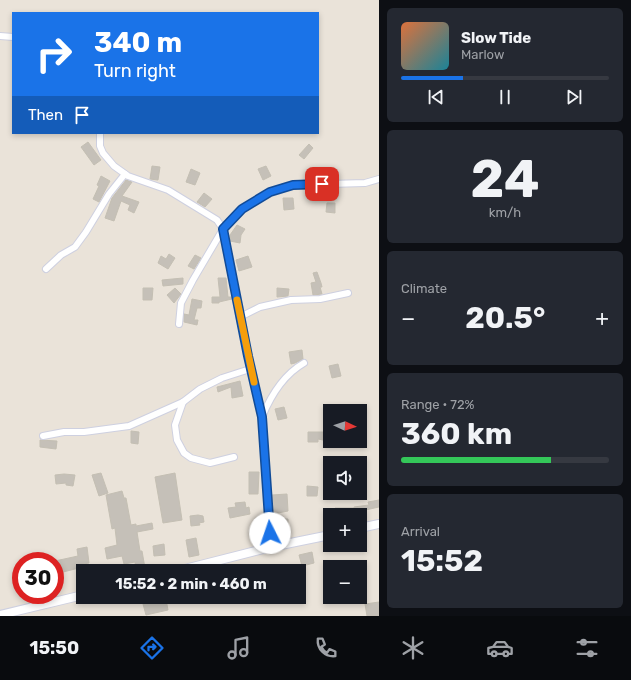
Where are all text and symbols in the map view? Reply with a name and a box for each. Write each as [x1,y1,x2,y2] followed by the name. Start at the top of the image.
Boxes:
[94,26,182,59] text: 340 m
[28,28,80,80] icon: right
[461,29,531,47] text: Slow Tide
[461,47,504,62] text: Marlow
[94,60,176,82] text: Turn right
[425,86,447,108] icon: previous
[494,86,516,108] icon: pause
[563,86,585,108] icon: next
[71,104,93,126] icon: arrive
[28,106,63,124] text: Then
[470,148,540,210] text: 24
[305,167,339,201] pin
[311,173,333,195] icon: arrive
[489,205,521,220] text: km/h
[401,281,447,296] text: Climate
[465,300,545,336] text: 20.5°
[401,305,415,332] text: −
[595,305,609,332] text: +
[401,397,474,412] text: Range · 72%
[323,404,367,448] north arrow
[323,404,367,604] map controls
[401,416,512,452] text: 360 km
[323,456,367,500] button: sound
[323,508,367,552] button: +
[249,512,291,554] position arrow
[401,524,440,539] text: Arrival
[401,543,483,579] text: 15:52
[12,552,64,604] speed limit sign: 30
[323,560,367,604] button: −
[115,575,267,593] text: 15:52 · 2 min · 460 m
[138,634,166,662] icon: directions
[225,634,253,662] icon: music
[312,634,340,662] icon: phone
[399,634,427,662] icon: climate
[486,634,514,662] icon: car
[573,634,601,662] icon: filters
[30,637,79,659] text: 15:50

